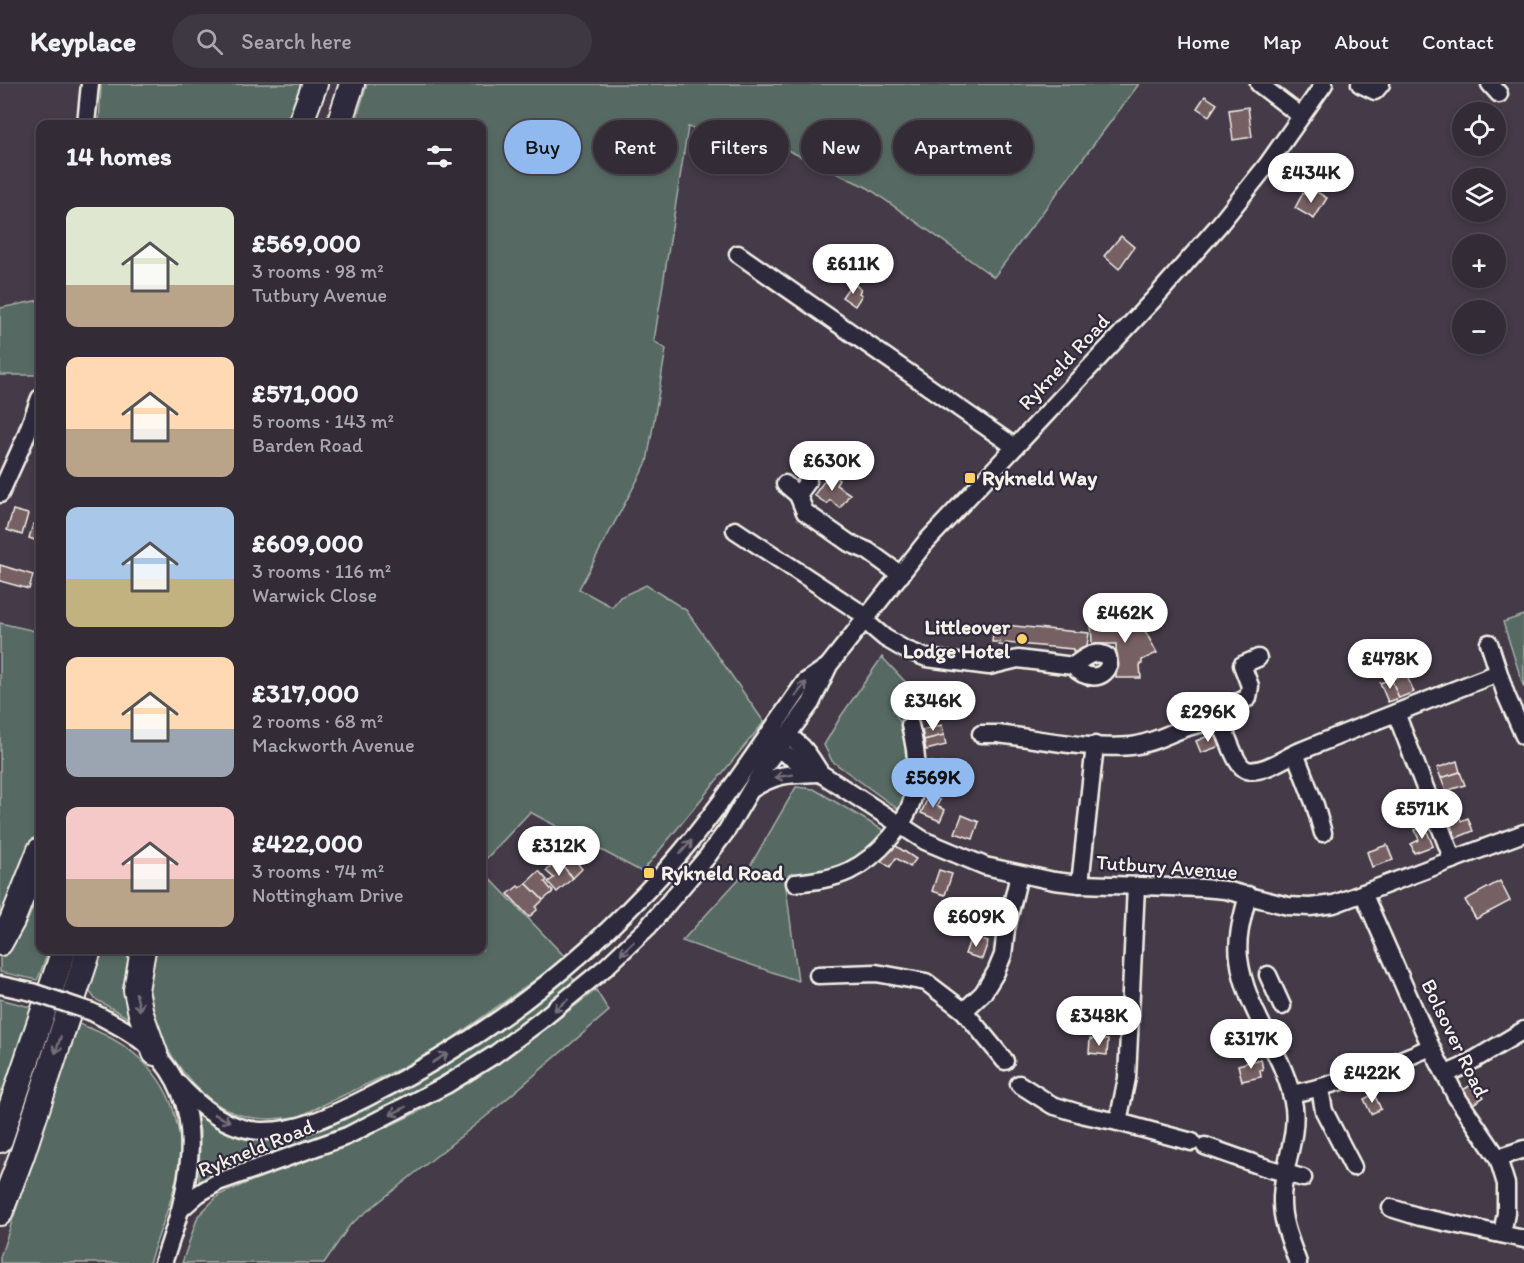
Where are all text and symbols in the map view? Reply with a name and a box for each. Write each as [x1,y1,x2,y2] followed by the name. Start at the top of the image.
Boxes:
[172,14,592,68] search box
[30,24,136,58] text: Keyplace
[193,25,226,58] icon: search
[241,28,352,55] text: Search here
[1177,29,1230,54] text: Home
[1263,29,1302,54] text: Map
[1335,29,1389,54] text: About
[1422,29,1494,54] text: Contact
[1452,102,1506,354] map controls
[1452,102,1506,156] button: locate
[504,120,581,174] chip: Buy
[593,120,677,174] chip: Rent
[689,120,789,174] chip: Filters
[801,120,881,174] chip: New
[893,120,1033,174] chip: Apartment
[66,140,172,172] text: 14 homes
[423,140,456,173] icon: filters
[1269,153,1353,204] pin: £434K
[1282,160,1340,184] text: £434K
[1452,168,1506,222] button: layers
[252,227,361,259] text: £569,000
[114,231,186,303] icon: home
[1452,234,1506,288] button: +
[811,244,895,295] pin: £611K
[827,251,879,275] text: £611K
[252,259,384,283] text: 3 rooms · 98 m²
[252,283,387,307] text: Tutbury Avenue
[1452,300,1506,354] button: −
[1013,308,1115,415] street label: Rykneld Road
[252,377,359,409] text: £571,000
[114,381,186,453] icon: home
[252,409,394,433] text: 5 rooms · 143 m²
[252,433,363,457] text: Barden Road
[790,441,874,492] pin: £630K
[803,448,861,472] text: £630K
[982,465,1098,491] place label: Rykneld Way
[963,471,977,485] marker: Rykneld Way
[252,527,364,559] text: £609,000
[114,531,186,603] icon: home
[252,559,391,583] text: 3 rooms · 116 m²
[252,583,377,607] text: Warwick Close
[1083,593,1167,644] pin: £462K
[1097,600,1153,624] text: £462K
[903,614,1011,664] place label: Littleover Lodge Hotel
[1015,632,1029,646] marker: Littleover Lodge Hotel
[1348,639,1432,690] pin: £478K
[1362,646,1418,670] text: £478K
[252,677,359,709] text: £317,000
[114,681,186,753] icon: home
[794,681,807,697] one-way arrow
[891,681,975,732] pin: £346K
[905,688,961,712] text: £346K
[1166,692,1250,743] pin: £296K
[1180,699,1236,723] text: £296K
[252,709,383,733] text: 2 rooms · 68 m²
[252,733,415,757] text: Mackworth Avenue
[891,758,975,809] pin: £569K
[905,765,961,789] text: £569K
[775,771,794,782] one-way arrow
[1380,789,1464,840] pin: £571K
[1395,796,1449,820] text: £571K
[517,826,601,877] pin: £312K
[252,827,363,859] text: £422,000
[114,831,186,903] icon: home
[532,833,586,857] text: £312K
[679,840,693,855] one-way arrow
[1095,849,1239,884] street label: Tutbury Avenue
[252,859,384,883] text: 3 rooms · 74 m²
[661,860,784,886] place label: Rykneld Road
[642,866,656,880] marker: Rykneld Road
[252,883,404,907] text: Nottingham Drive
[934,897,1018,948] pin: £609K
[948,904,1004,928] text: £609K
[619,940,634,955] one-way arrow
[1416,975,1495,1101] street label: Bolsover Road
[133,992,145,1011] one-way arrow
[1057,996,1141,1047] pin: £348K
[553,998,569,1011] one-way arrow
[1070,1003,1128,1027] text: £348K
[1209,1019,1293,1070] pin: £317K
[1224,1026,1278,1050] text: £317K
[52,1035,63,1054] one-way arrow
[432,1052,449,1065] one-way arrow
[1330,1053,1414,1104] pin: £422K
[1344,1060,1400,1084] text: £422K
[389,1106,407,1117] one-way arrow
[194,1113,318,1182] street label: Rykneld Road
[213,1113,231,1125] one-way arrow

